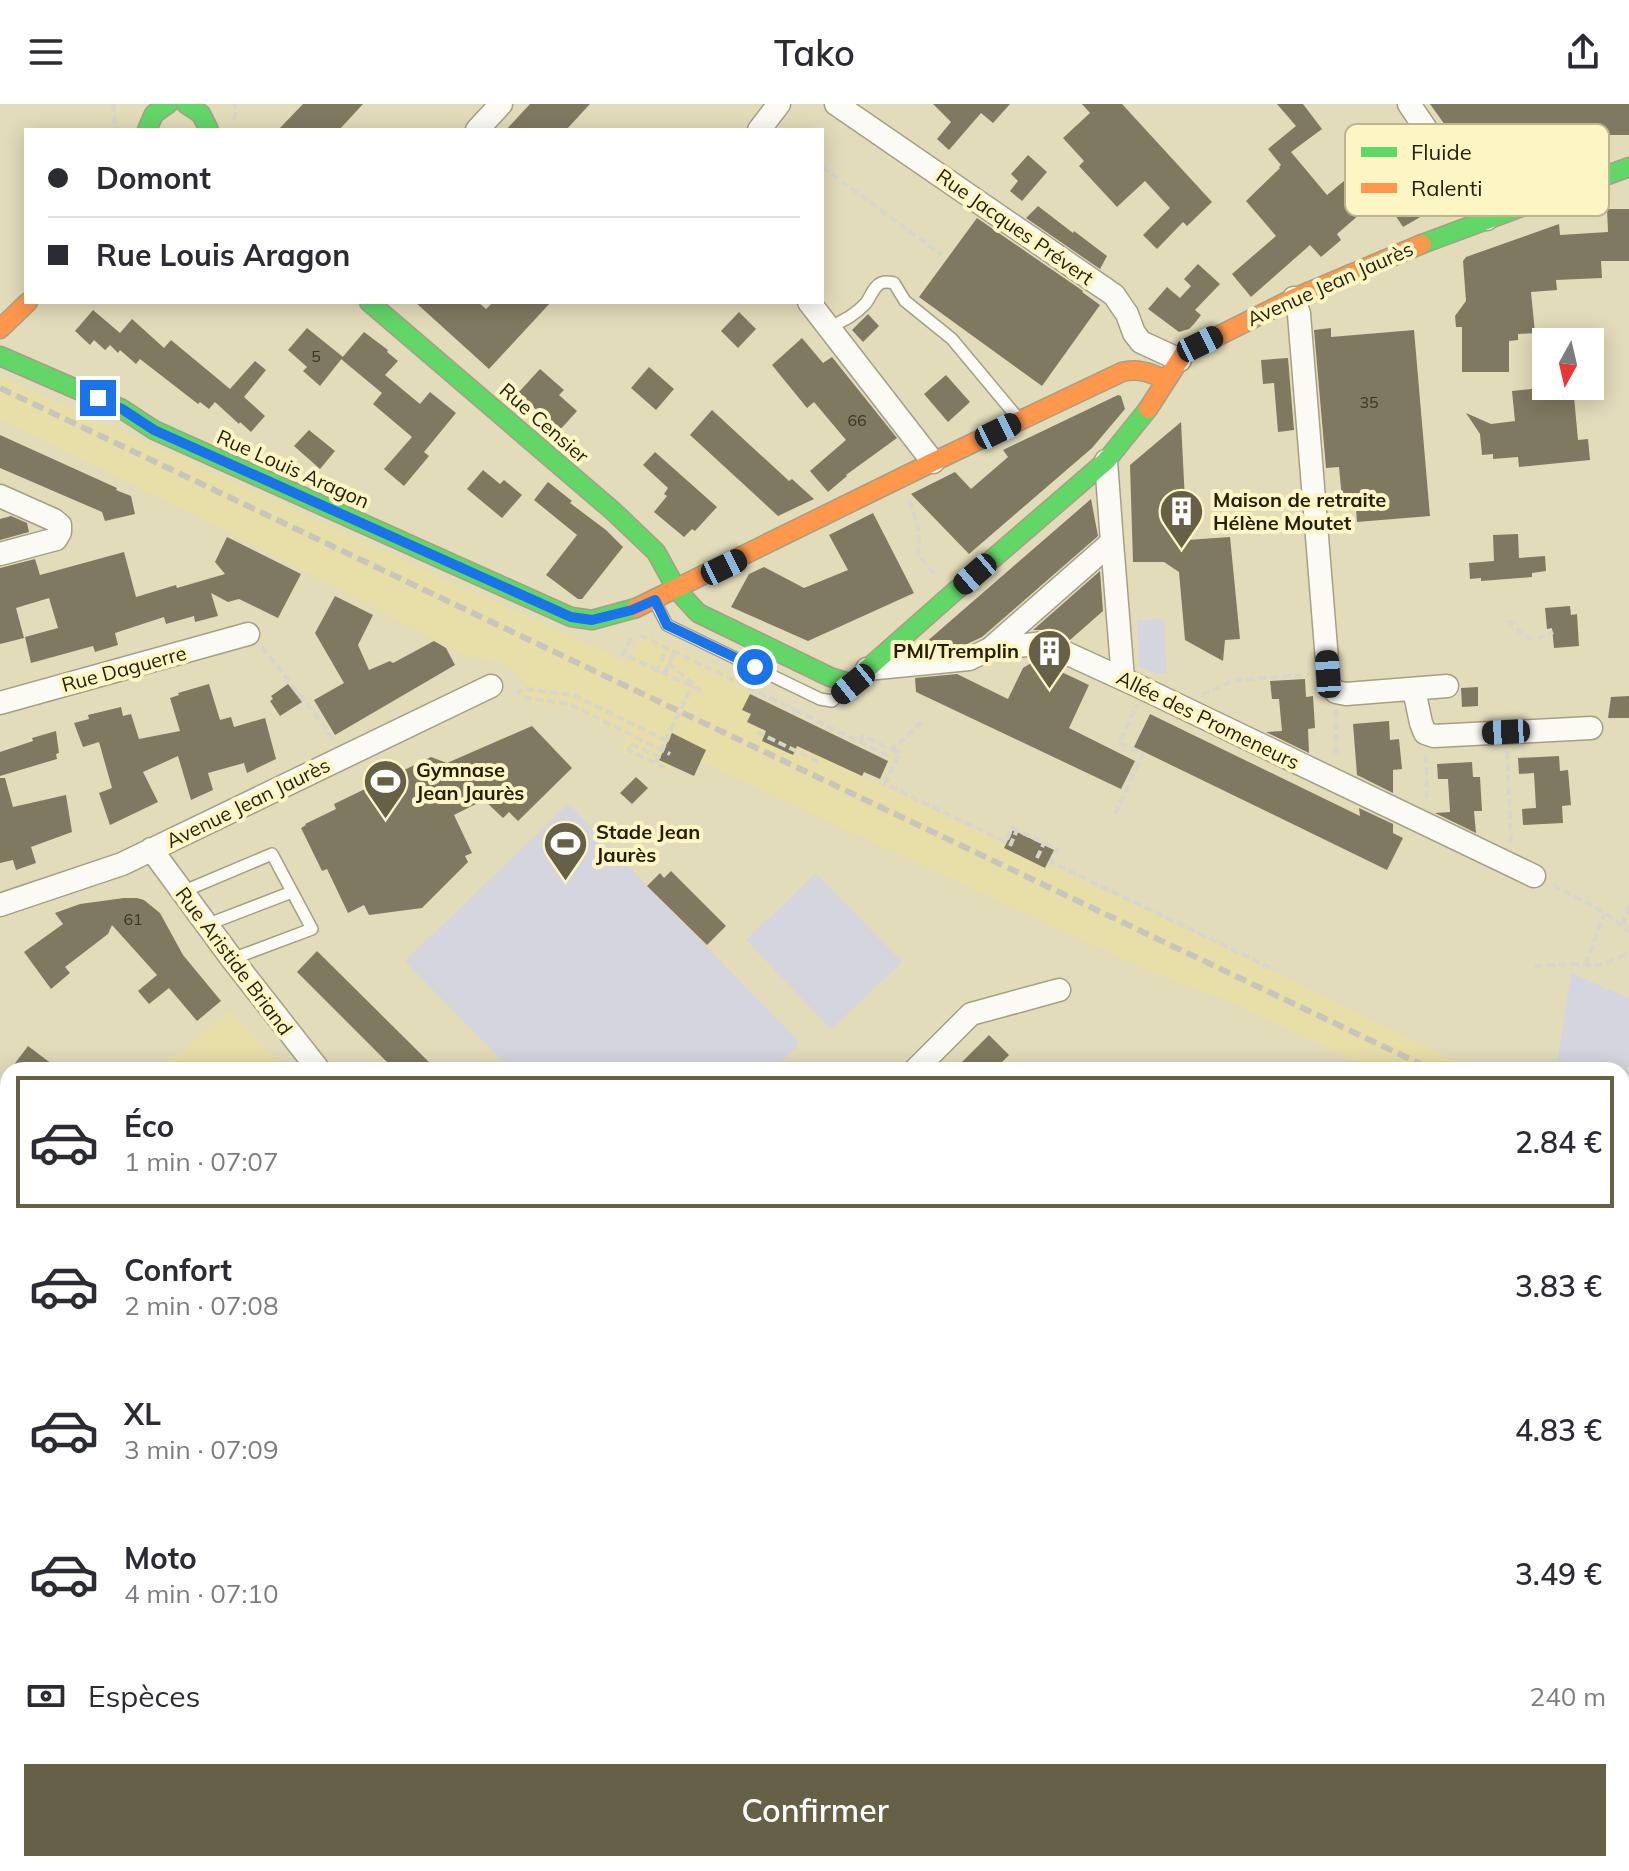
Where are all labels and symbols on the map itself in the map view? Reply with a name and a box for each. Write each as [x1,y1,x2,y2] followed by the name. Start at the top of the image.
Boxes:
[1345,124,1609,216] legend
[1411,138,1472,166] text: Fluide
[932,163,1099,290] street label: Rue Jacques Prévert
[1411,174,1482,202] text: Ralenti
[1243,236,1417,331] street label: Avenue Jean Jaurès
[1173,323,1227,365] car
[1532,328,1604,400] north arrow
[311,346,321,366] house number: 5
[495,377,595,469] street label: Rue Censier
[80,380,116,416] route end
[1359,392,1379,412] house number: 35
[847,410,867,430] house number: 66
[971,410,1025,452] car
[213,424,373,513] street label: Rue Louis Aragon
[1213,487,1386,535] place label: Maison de retraite Hélène Moutet
[1158,488,1206,551] building icon: Maison de retraite Hélène Moutet
[697,546,751,588] car
[949,549,1001,599] car
[1026,627,1074,690] building icon: PMI/Tremplin
[893,638,1019,663] place label: PMI/Tremplin
[59,640,189,697] street label: Rue Daguerre
[737,649,773,685] route start
[1314,649,1342,699] car
[827,660,879,708] car
[1113,664,1304,775] street label: Allée des Promeneurs
[1481,719,1531,745] car
[162,752,334,853] street label: Avenue Jean Jaurès
[361,757,409,820] sports icon: Gymnase Jean Jaurès
[416,757,524,805] place label: Gymnase Jean Jaurès
[596,819,700,867] place label: Stade Jean Jaurès
[541,820,589,883] sports icon: Stade Jean Jaurès
[170,882,298,1040] street label: Rue Aristide Briand
[123,909,143,929] house number: 61

